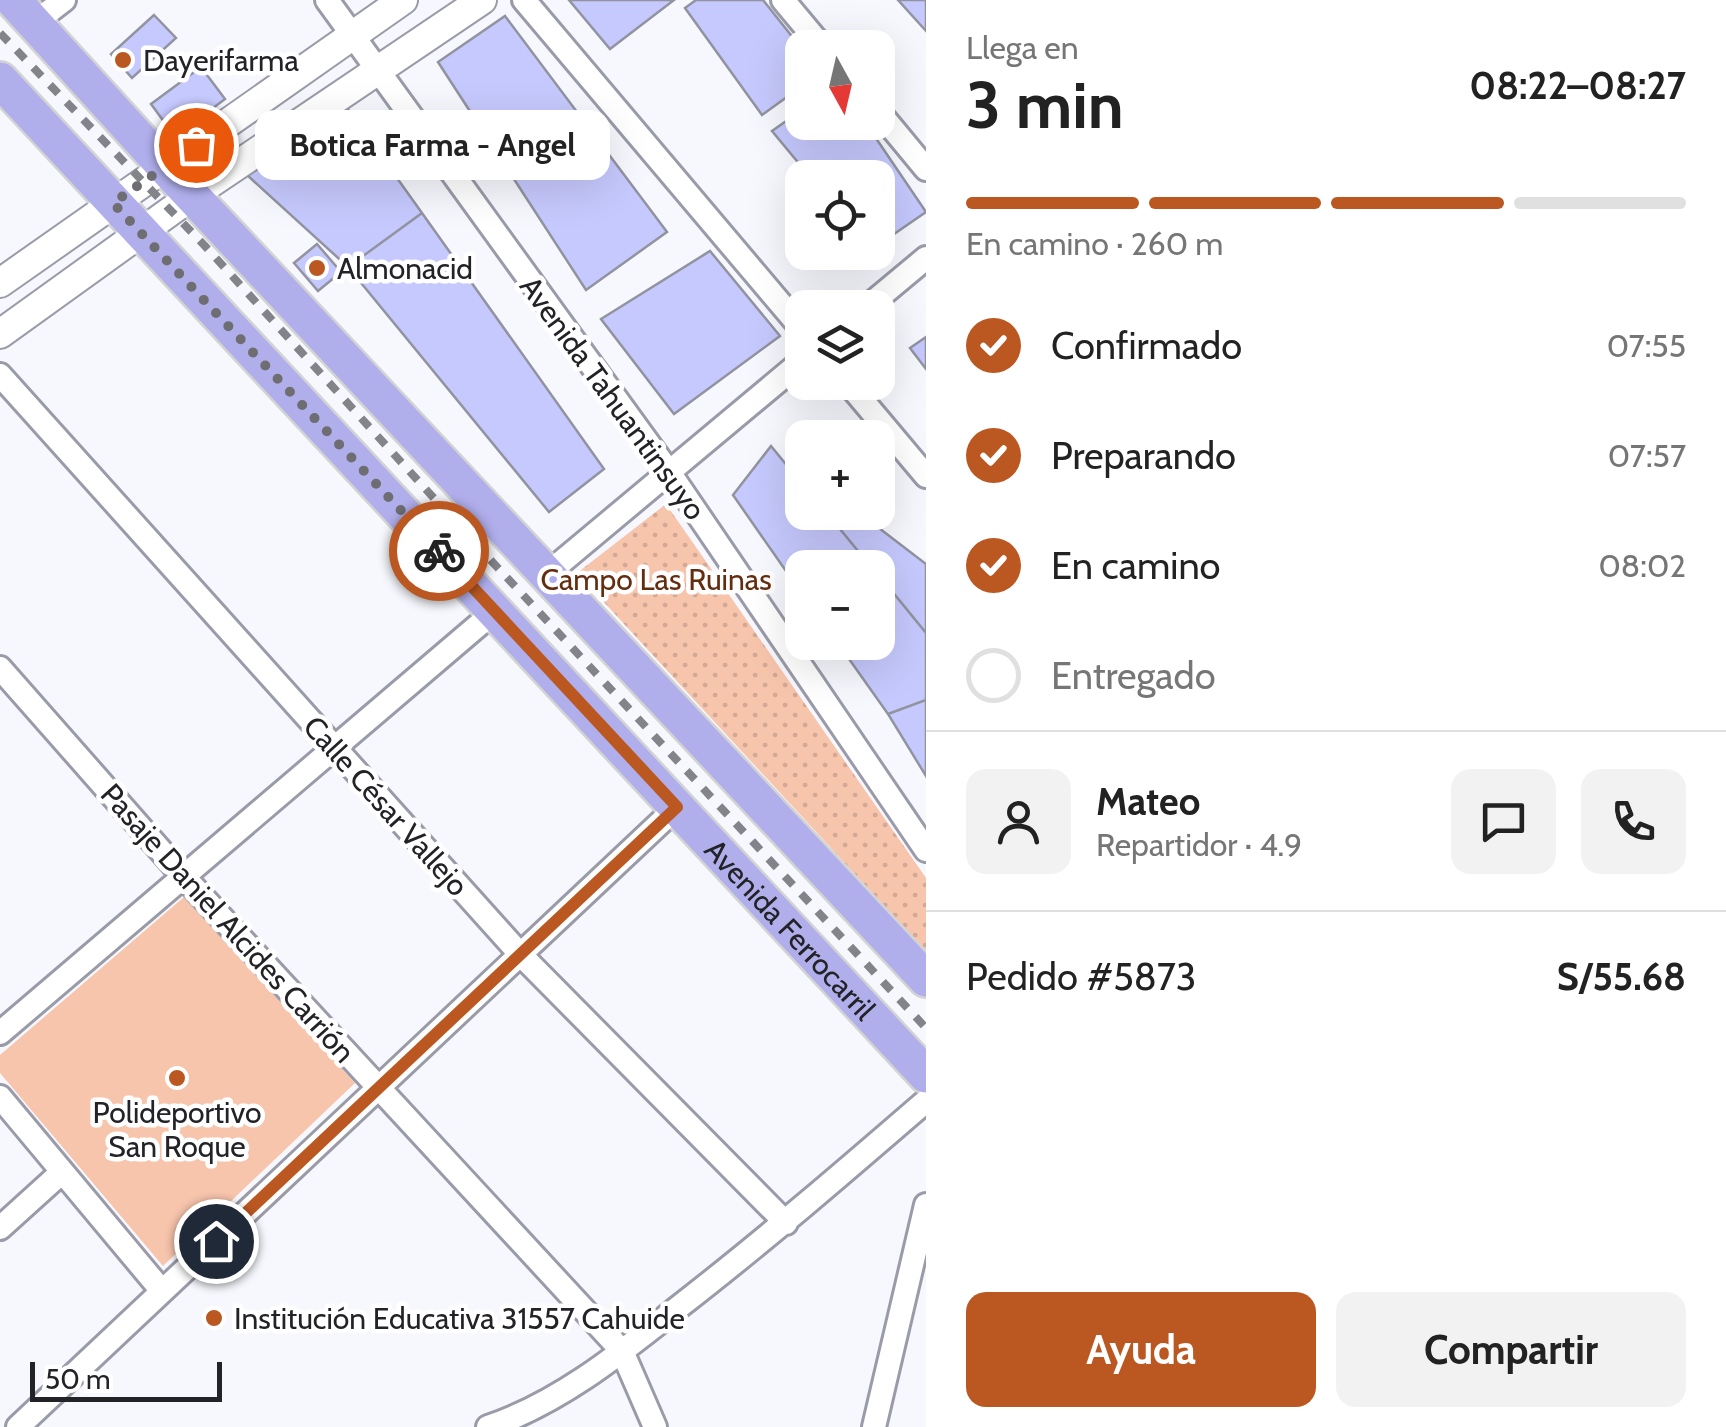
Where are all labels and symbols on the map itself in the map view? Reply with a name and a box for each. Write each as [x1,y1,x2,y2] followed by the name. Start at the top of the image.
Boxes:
[785,30,895,140] north arrow
[143,42,299,79] place label: Dayerifarma
[112,49,134,71] marker: Dayerifarma
[154,103,239,188] pin
[256,110,611,180] callout: Botica Farma - Angel
[337,250,473,287] place label: Almonacid
[306,257,328,279] marker: Almonacid
[512,269,714,527] street label: Avenida Tahuantinsuyo
[389,501,489,601] courier
[540,561,772,598] park label: Campo Las Ruinas
[296,708,476,904] street label: Calle César Vallejo
[93,776,363,1070] street label: Pasaje Daniel Alcides Carrión
[697,831,883,1027] street label: Avenida Ferrocarril
[166,1067,188,1089] marker: Polideportivo San Roque
[93,1094,261,1165] place label: Polideportivo San Roque
[174,1199,259,1284] pin
[234,1300,685,1337] place label: Institución Educativa 31557 Cahuide
[203,1307,225,1329] marker: Institución Educativa 31557 Cahuide
[30,1357,222,1402] scale bar

